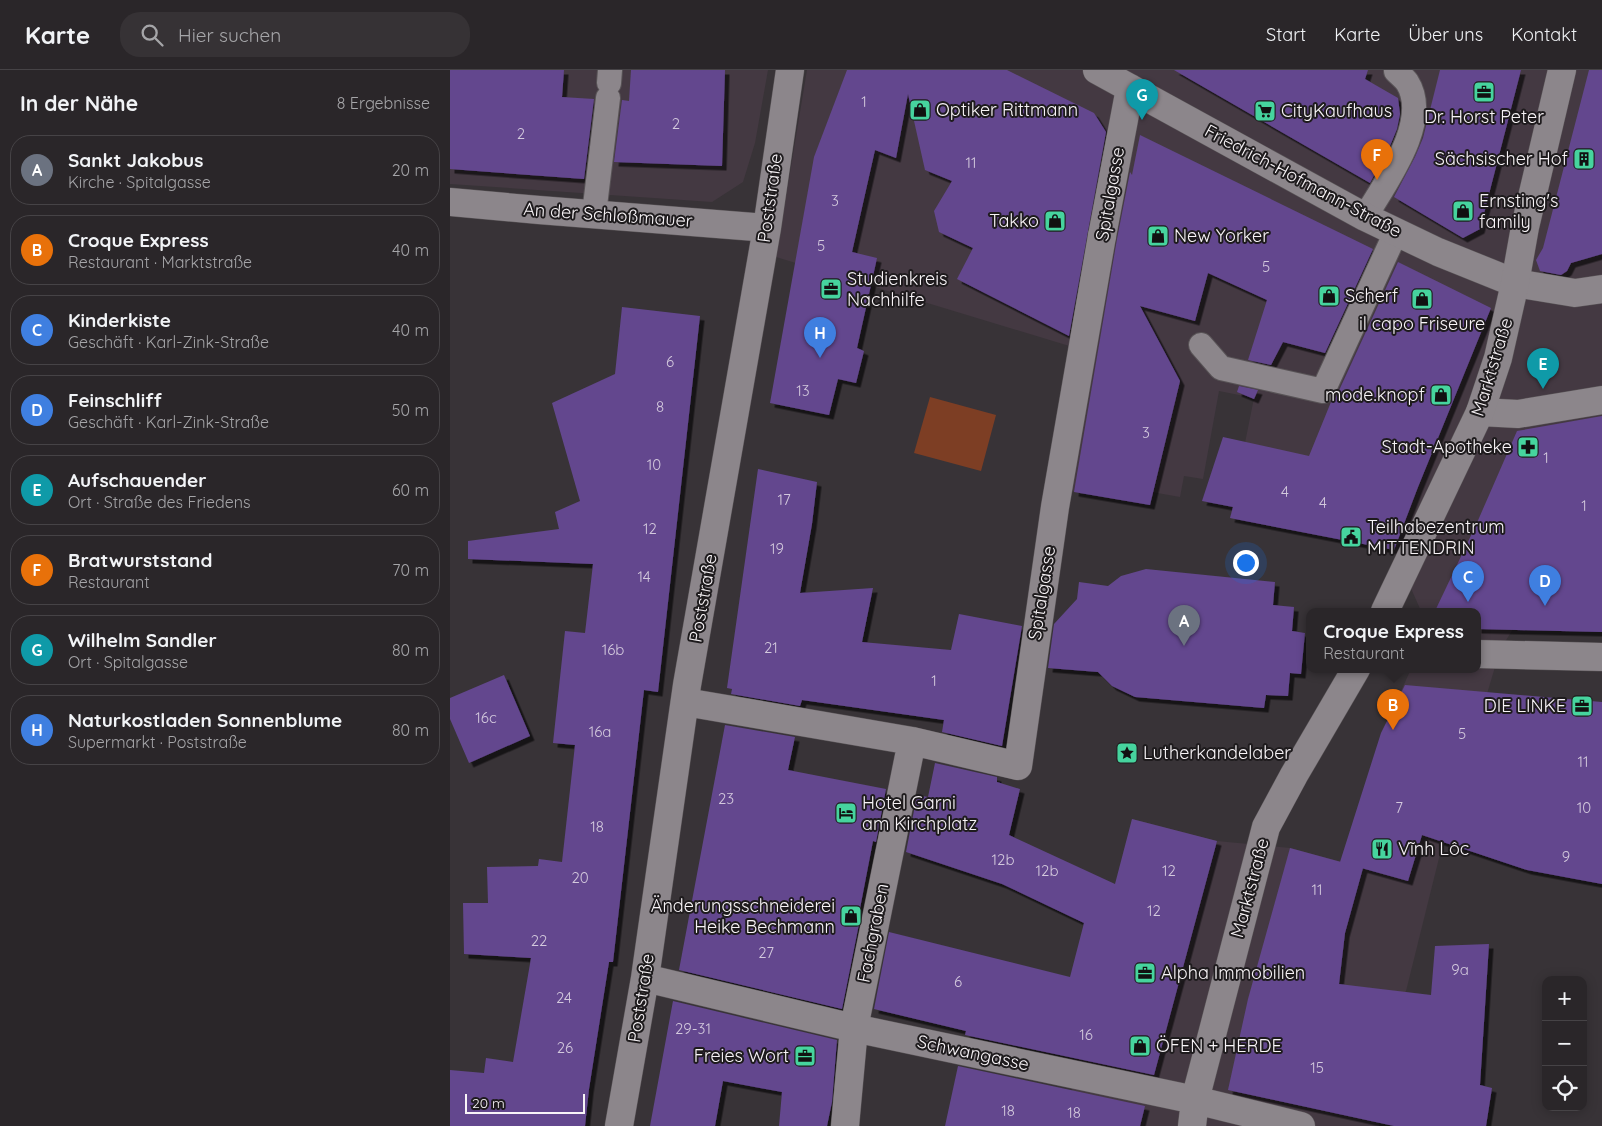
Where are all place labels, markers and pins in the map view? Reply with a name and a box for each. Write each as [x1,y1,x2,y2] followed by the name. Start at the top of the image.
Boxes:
[1126,79,1158,120] pin: G
[1472,80,1496,104] office icon: Dr. Horst Peter
[908,98,932,122] shop icon: Optiker Rittmann
[936,98,1078,121] place label: Optiker Rittmann
[1253,99,1277,123] supermarket icon: CityKaufhaus
[1281,99,1392,122] place label: CityKaufhaus
[1424,105,1544,128] place label: Dr. Horst Peter
[1361,139,1393,180] pin: F
[1435,147,1569,170] place label: Sächsischer Hof
[1572,147,1596,171] building icon: Sächsischer Hof
[1479,189,1559,233] place label: Ernsting's family
[1451,199,1475,223] shop icon: Ernsting's family
[989,209,1039,232] place label: Takko
[1043,209,1067,233] shop icon: Takko
[1146,224,1170,248] shop icon: New Yorker
[1174,224,1269,247] place label: New Yorker
[847,267,947,311] place label: Studienkreis Nachhilfe
[819,277,843,301] office icon: Studienkreis Nachhilfe
[1317,284,1341,308] shop icon: Scherf
[1345,284,1399,307] place label: Scherf
[1410,287,1434,311] shop icon: il capo Friseure
[1359,312,1485,335] place label: il capo Friseure
[804,317,836,358] pin: H
[1527,348,1559,389] pin: E
[1325,383,1426,406] place label: mode.knopf
[1429,383,1453,407] shop icon: mode.knopf
[1382,435,1512,458] place label: Stadt-Apotheke
[1516,435,1540,459] pharmacy icon: Stadt-Apotheke
[1367,515,1505,559] place label: Teilhabezentrum MITTENDRIN
[1339,525,1363,549] public building icon: Teilhabezentrum MITTENDRIN
[1452,561,1484,602] pin: C
[1529,565,1561,606] pin: D
[1168,605,1200,646] pin: A
[1377,689,1409,730] pin: B
[1484,694,1566,717] place label: DIE LINKE
[1570,694,1594,718] office icon: DIE LINKE
[1115,741,1139,765] place icon: Lutherkandelaber
[1143,741,1291,764] place label: Lutherkandelaber
[862,791,977,835] place label: Hotel Garni am Kirchplatz
[834,801,858,825] hotel icon: Hotel Garni am Kirchplatz
[1370,837,1394,861] restaurant icon: Vĩnh Lôc
[1398,837,1469,860] place label: Vĩnh Lôc
[651,894,835,938] place label: Änderungsschneiderei Heike Bechmann
[839,904,863,928] shop icon: Änderungsschneiderei Heike Bechmann
[1133,961,1157,985] office icon: Alpha Immobilien
[1161,961,1305,984] place label: Alpha Immobilien
[1128,1034,1152,1058] shop icon: ÖFEN + HERDE
[1156,1034,1282,1057] place label: ÖFEN + HERDE
[694,1044,789,1067] place label: Freies Wort
[793,1044,817,1068] office icon: Freies Wort

